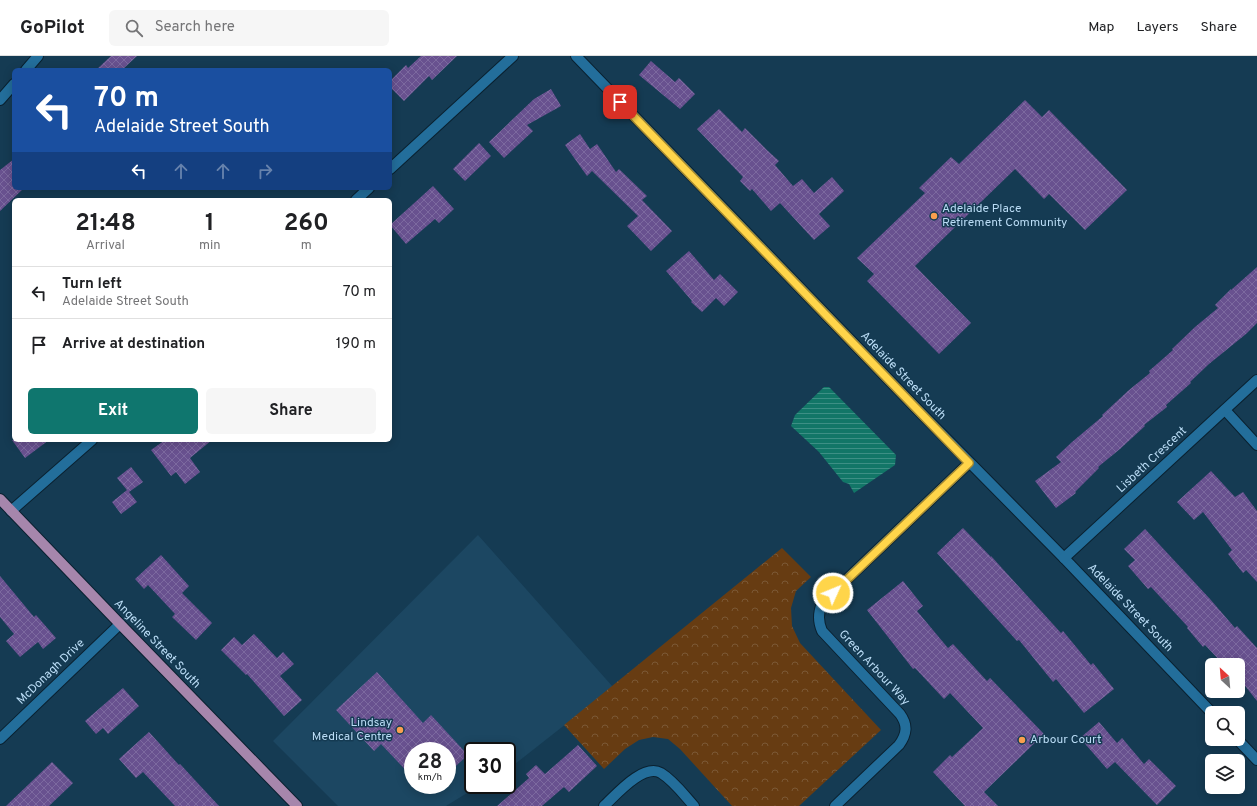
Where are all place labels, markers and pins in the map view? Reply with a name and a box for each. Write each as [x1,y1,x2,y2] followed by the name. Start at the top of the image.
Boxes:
[603,85,637,119] pin
[942,201,1067,231] place label: Adelaide Place Retirement Community
[929,211,939,221] marker: Adelaide Place Retirement Community
[312,715,392,745] place label: Lindsay Medical Centre
[395,725,405,735] marker: Lindsay Medical Centre
[1030,732,1101,748] place label: Arbour Court
[1017,735,1027,745] marker: Arbour Court

